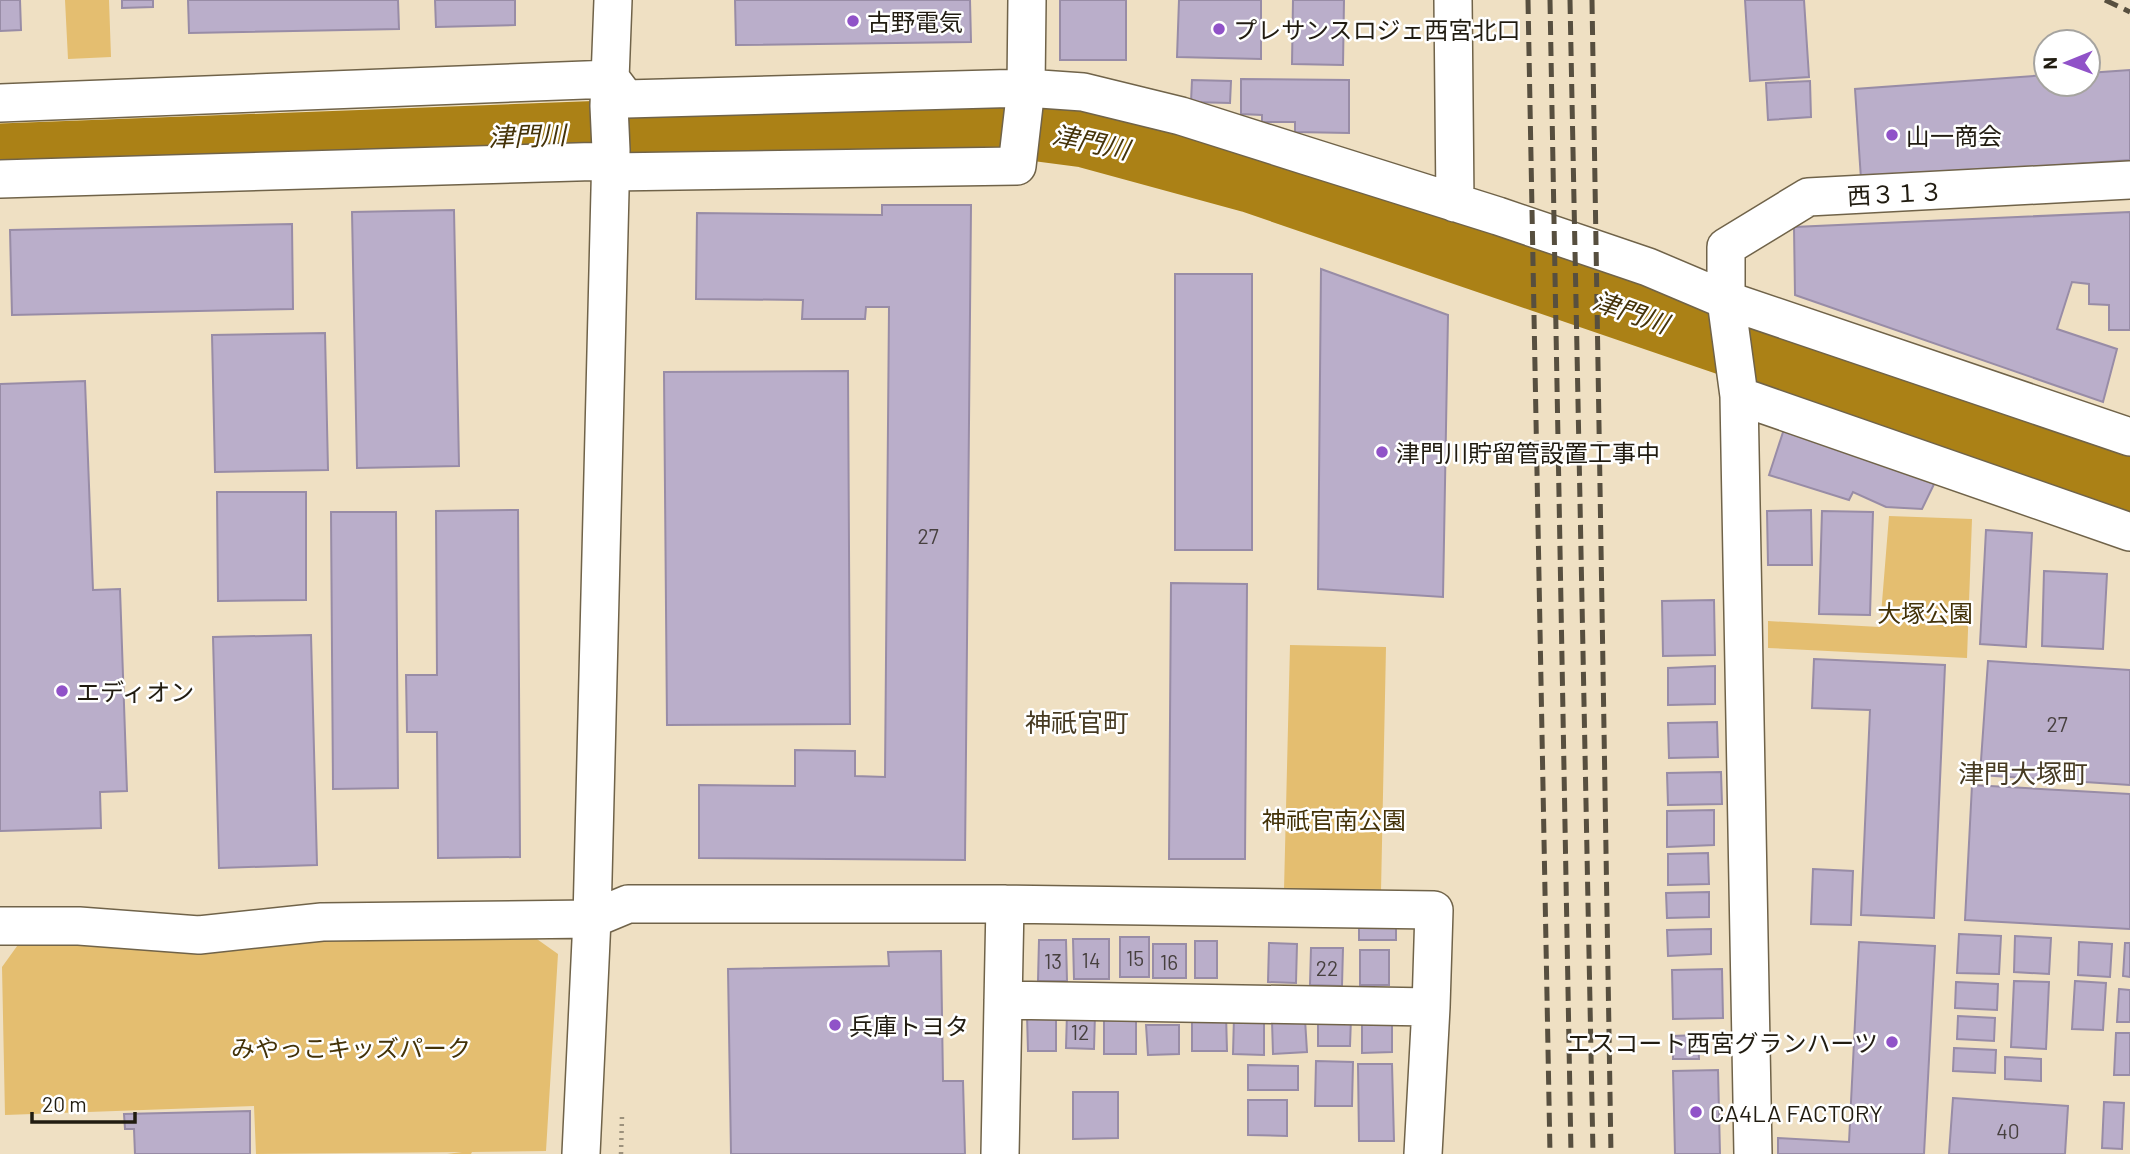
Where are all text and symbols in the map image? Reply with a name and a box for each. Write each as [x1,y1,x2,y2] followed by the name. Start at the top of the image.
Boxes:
[867,7,963,36] place label: 古野電気
[845,13,861,29] marker: 古野電気
[1233,15,1521,44] place label: プレサンスロジェ西宮北口
[1211,21,1227,37] marker: プレサンスロジェ西宮北口
[2032,28,2102,98] north arrow
[2038,57,2061,70] text: N
[487,118,570,152] water label: 津門川
[1050,118,1135,165] water label: 津門川
[1906,121,2002,150] place label: 山一商会
[1884,127,1900,143] marker: 山一商会
[1846,176,1944,210] street label: 西３１３
[1589,284,1676,339] water label: 津門川
[1396,438,1660,467] place label: 津門川貯留管設置工事中
[1374,444,1390,460] marker: 津門川貯留管設置工事中
[917,523,939,548] house number: 27
[1877,598,1973,627] park label: 大塚公園
[76,677,194,706] place label: エディオン
[54,683,70,699] marker: エディオン
[1025,706,1129,737] district label: 神祇官町
[2046,711,2068,736] house number: 27
[1958,757,2088,788] district label: 津門大塚町
[1262,805,1406,834] park label: 神祇官南公園
[1126,945,1144,970] house number: 15
[1082,947,1100,972] house number: 14
[1044,948,1062,973] house number: 13
[1160,949,1178,974] house number: 16
[1316,955,1338,980] house number: 22
[849,1011,969,1040] place label: 兵庫トヨタ
[827,1017,843,1033] marker: 兵庫トヨタ
[1071,1019,1089,1044] house number: 12
[1566,1028,1878,1057] place label: エスコート西宮グランハーツ
[231,1033,471,1062] park label: みやっこキッズパーク
[1884,1034,1900,1050] marker: エスコート西宮グランハーツ
[32,1080,135,1124] scale bar
[42,1091,87,1116] text: 20 m
[1710,1098,1883,1127] place label: CA4LA FACTORY
[1688,1104,1704,1120] marker: CA4LA FACTORY
[1996,1118,2020,1143] house number: 40

